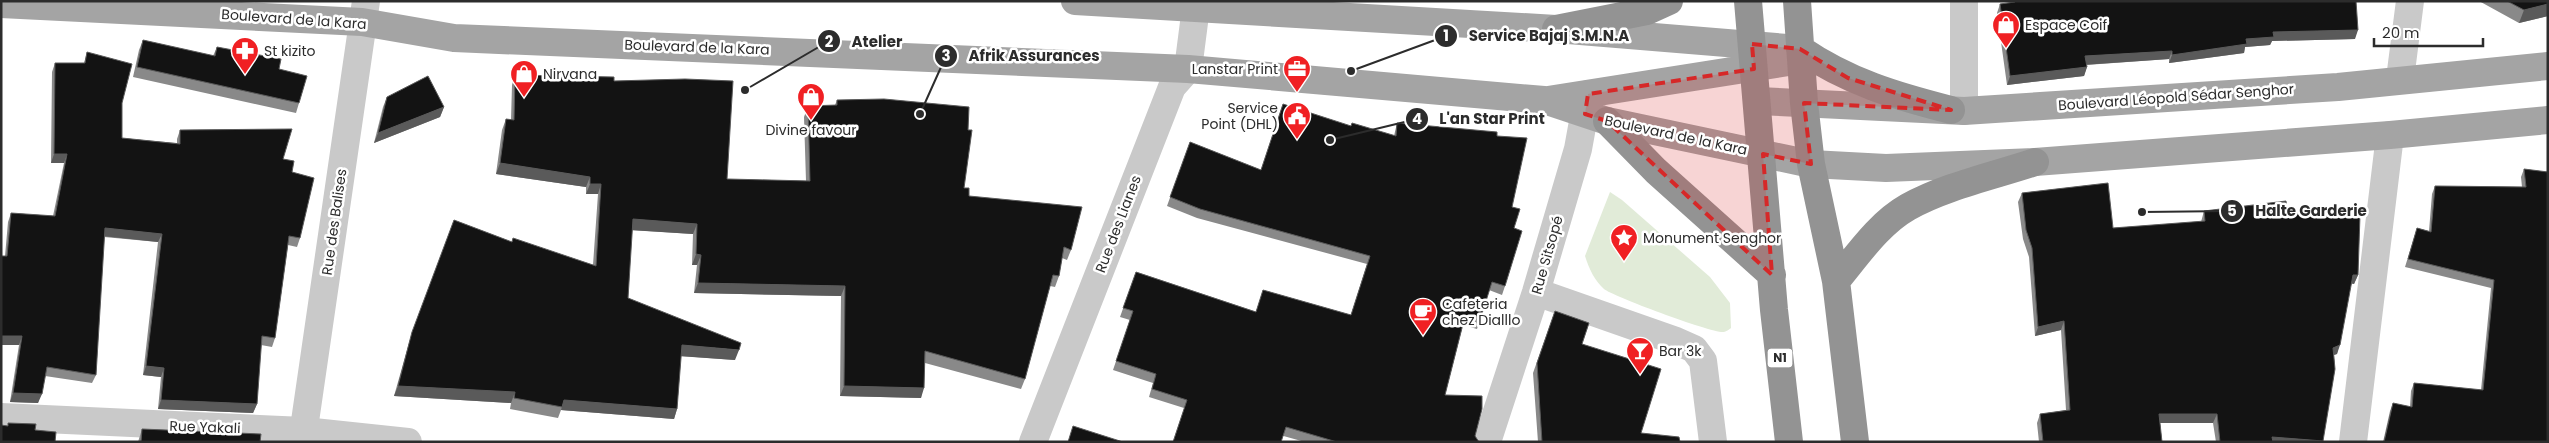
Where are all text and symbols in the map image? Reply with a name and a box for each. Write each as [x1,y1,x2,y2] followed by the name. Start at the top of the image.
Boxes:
[221,4,367,34] street label: Boulevard de la Kara
[1991,10,2021,49] shop icon: Espace Coif
[2025,15,2108,35] place label: Espace Coif
[2374,15,2483,47] scale bar
[1434,21,1639,51] callout: Service Bajaj S.M.N.A
[2382,22,2420,43] text: 20 m
[1443,25,1449,46] text: 1
[1469,25,1629,46] text: Service Bajaj S.M.N.A
[816,26,912,56] callout: Atelier
[825,31,834,52] text: 2
[852,31,903,52] text: Atelier
[624,34,770,60] street label: Boulevard de la Kara
[230,36,260,75] pharmacy icon: St kizito
[264,41,316,61] place label: St kizito
[933,41,1109,71] callout: Afrik Assurances
[941,45,951,66] text: 3
[968,45,1100,66] text: Afrik Assurances
[1282,54,1312,93] office icon: Lanstar Print
[509,59,539,98] shop icon: Nirvana
[1192,59,1278,79] place label: Lanstar Print
[543,64,597,84] place label: Nirvana
[2057,79,2295,115] street label: Boulevard Léopold Sédar Senghor
[796,82,826,121] shop icon: Divine favour
[1201,98,1278,134] place label: Service Point (DHL)
[1282,101,1312,140] public building icon: Service Point (DHL)
[1404,104,1555,134] callout: L'an Star Print
[1412,108,1422,129] text: 4
[1439,108,1545,129] text: L'an Star Print
[1603,110,1749,160] street label: Boulevard de la Kara
[765,120,857,140] place label: Divine favour
[317,167,351,277] street label: Rue des Balises
[1090,172,1146,276] street label: Rue des Lianes
[2220,196,2376,226] callout: Halte Garderie
[2227,200,2237,221] text: 5
[2255,200,2367,221] text: Halte Garderie
[1526,213,1568,297] street label: Rue Sitsopé
[1609,223,1639,262] place icon: Monument Senghor
[1643,228,1781,248] place label: Monument Senghor
[1442,294,1520,330] place label: Cafeteria chez Dialllo
[1408,297,1438,336] cafe icon: Cafeteria chez Dialllo
[1625,336,1655,375] bar icon: Bar 3k
[1659,341,1702,361] place label: Bar 3k
[1768,348,1792,368] road number: N1
[169,416,241,438] street label: Rue Yakali

